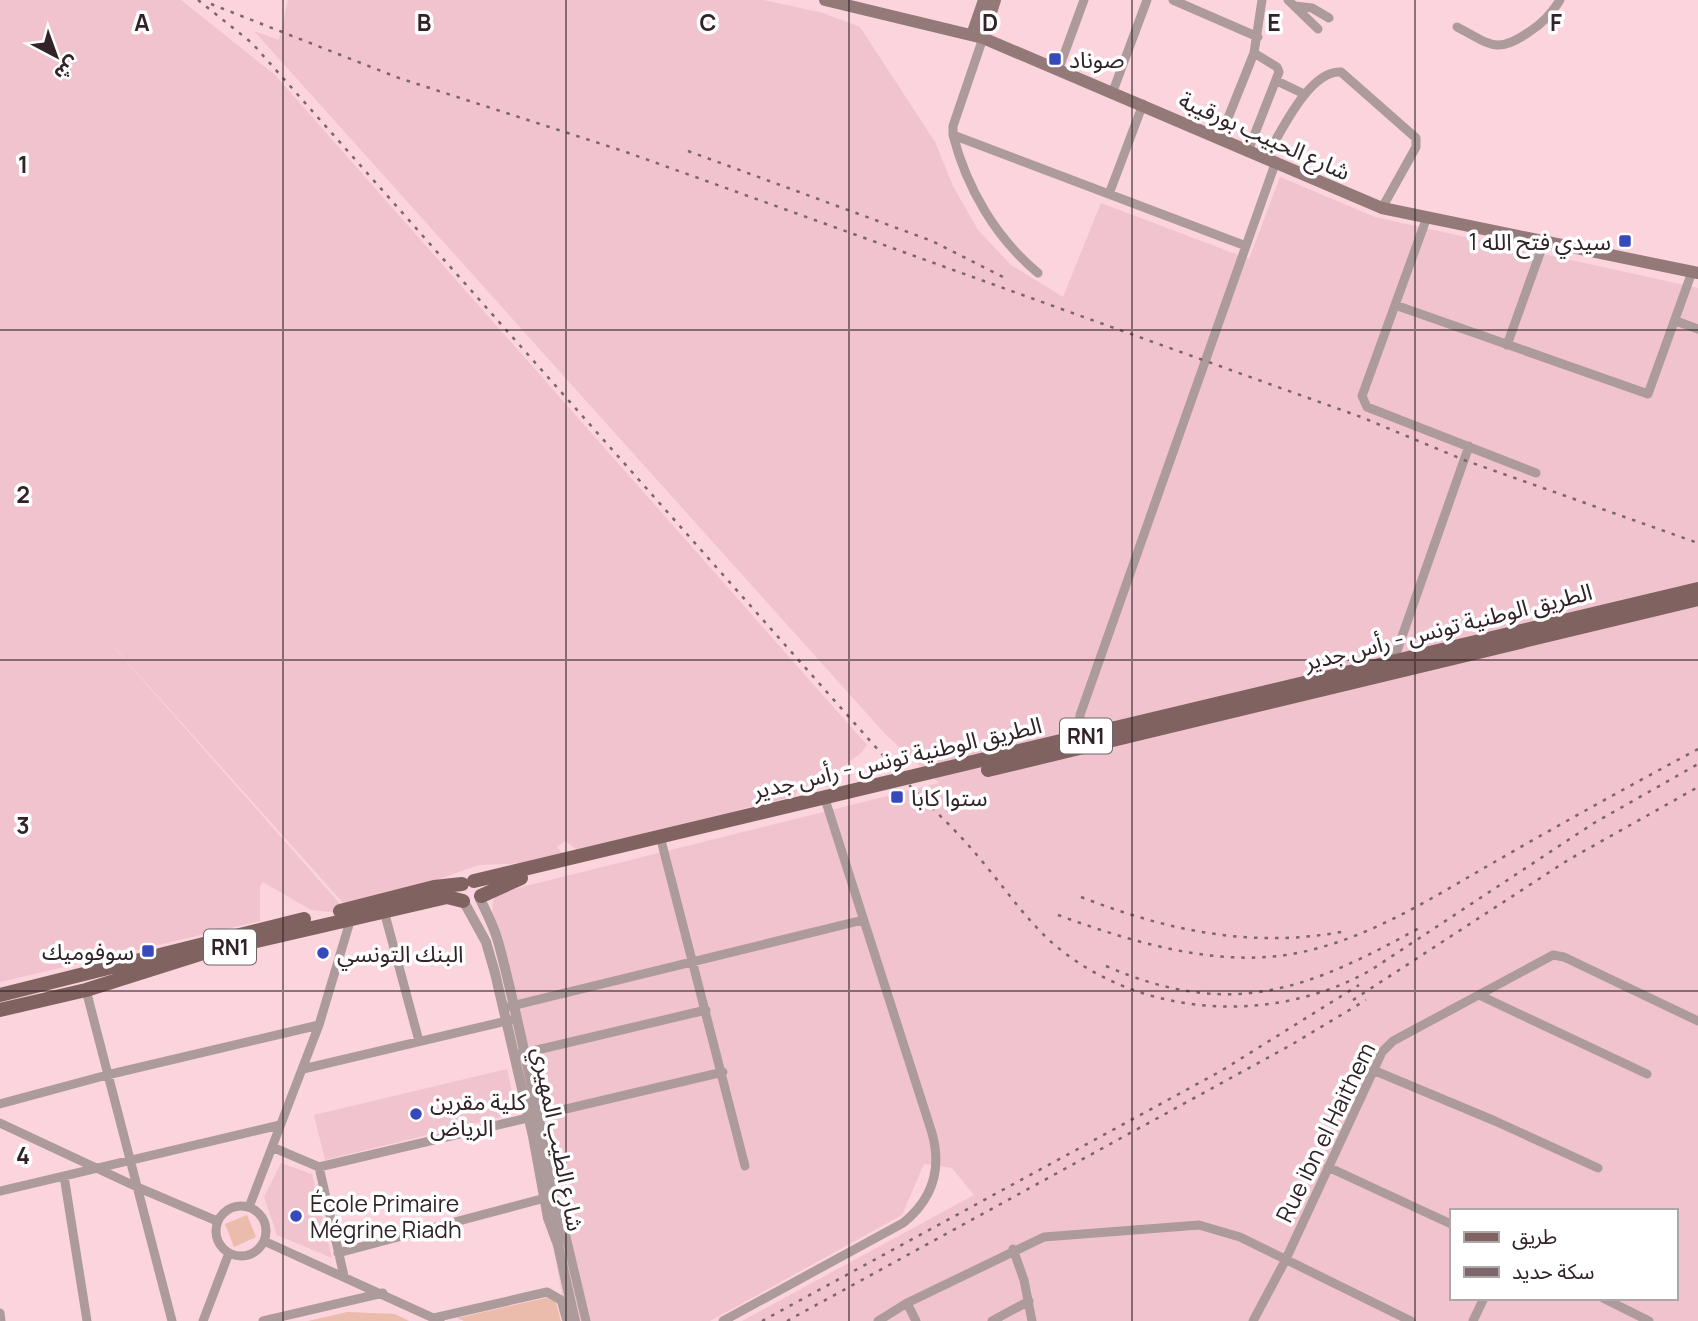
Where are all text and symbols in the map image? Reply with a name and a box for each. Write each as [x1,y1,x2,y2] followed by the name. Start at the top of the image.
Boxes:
[134,6,150,38] text: A
[417,6,431,38] text: B
[700,6,717,38] text: C
[982,6,998,38] text: D
[1267,6,1281,38] text: E
[1550,6,1562,38] text: F
[21,21,91,91] north arrow
[1069,43,1124,75] place label: صوناد
[49,50,86,87] text: ش
[1047,51,1063,67] marker: صوناد
[1173,83,1356,189] street label: شارع الحبيب بورقيبة
[18,148,28,180] text: 1
[1469,225,1611,259] place label: سيدي فتح الله 1
[1617,233,1633,249] marker: سيدي فتح الله 1
[16,478,30,510] text: 2
[1300,575,1595,678] street label: الطريق الوطنية تونس - رأس جدير
[748,708,1045,806] street label: الطريق الوطنية تونس - رأس جدير
[1060,718,1112,754] road number: RN1
[911,781,988,813] place label: ستوا كابا
[889,789,905,805] marker: ستوا كابا
[16,809,30,841] text: 3
[204,930,256,964] road number: RN1
[42,935,134,967] place label: سوفوميك
[337,937,464,971] place label: البنك التونسي
[140,943,156,959] marker: سوفوميك
[315,945,331,961] marker: البنك التونسي
[1268,1037,1382,1227] street label: Rue ibn el Haithem
[523,1044,593,1234] street label: شارع الطيب المهيري
[430,1085,527,1143] place label: كلية مقرين الرياض
[408,1106,424,1122] marker: كلية مقرين الرياض
[16,1139,30,1171] text: 4
[310,1187,462,1245] place label: École Primaire Mégrine Riadh
[288,1208,304,1224] marker: École Primaire Mégrine Riadh
[1450,1209,1677,1300] legend
[1512,1222,1557,1250] text: طريق
[1512,1257,1595,1285] text: سكة حديد

